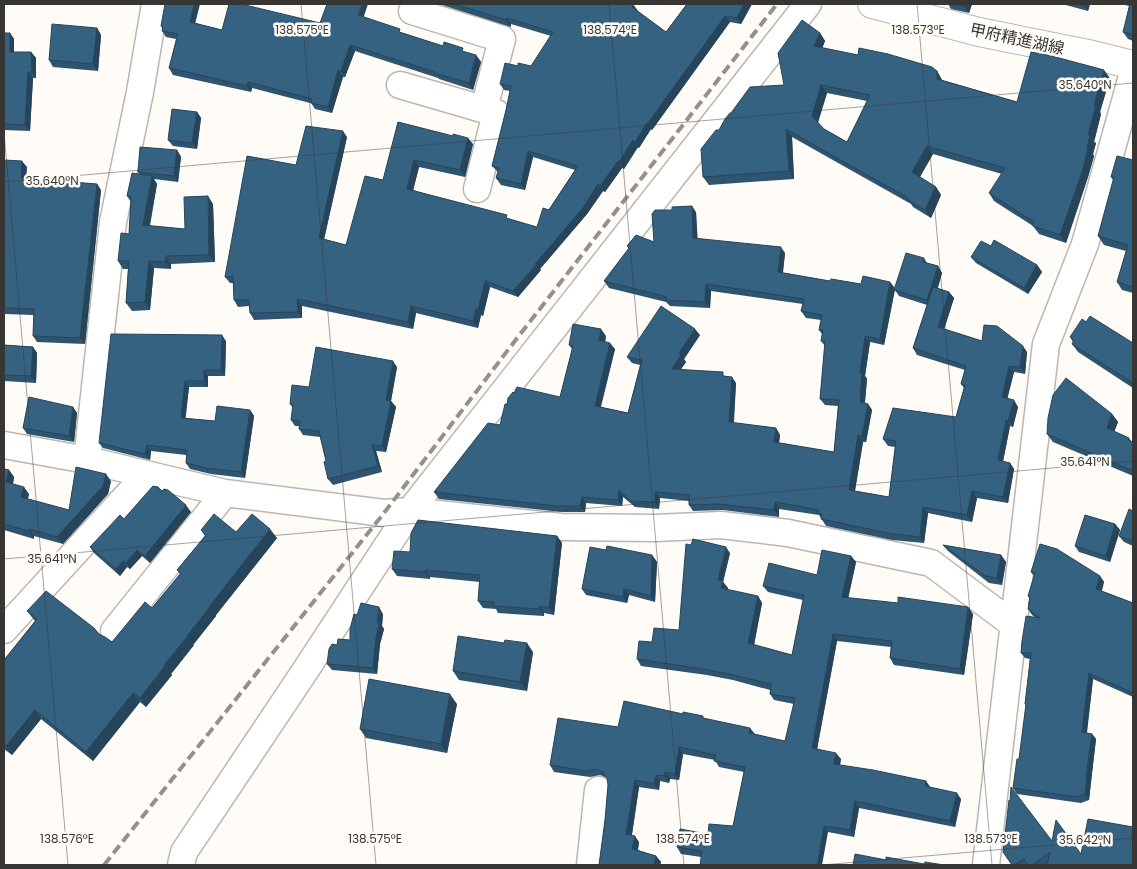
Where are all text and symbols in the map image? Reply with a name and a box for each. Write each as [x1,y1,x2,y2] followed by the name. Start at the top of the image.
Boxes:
[968,18,1066,60] street label: 甲府精進湖線
[275,21,329,38] text: 138.575°E
[583,21,637,38] text: 138.574°E
[891,21,945,38] text: 138.573°E
[1058,76,1112,93] text: 35.640°N
[25,172,79,189] text: 35.640°N
[1060,453,1110,470] text: 35.641°N
[27,550,77,567] text: 35.641°N
[40,830,94,847] text: 138.576°E
[348,830,402,847] text: 138.575°E
[656,830,710,847] text: 138.574°E
[964,830,1018,847] text: 138.573°E
[1059,831,1111,848] text: 35.642°N

